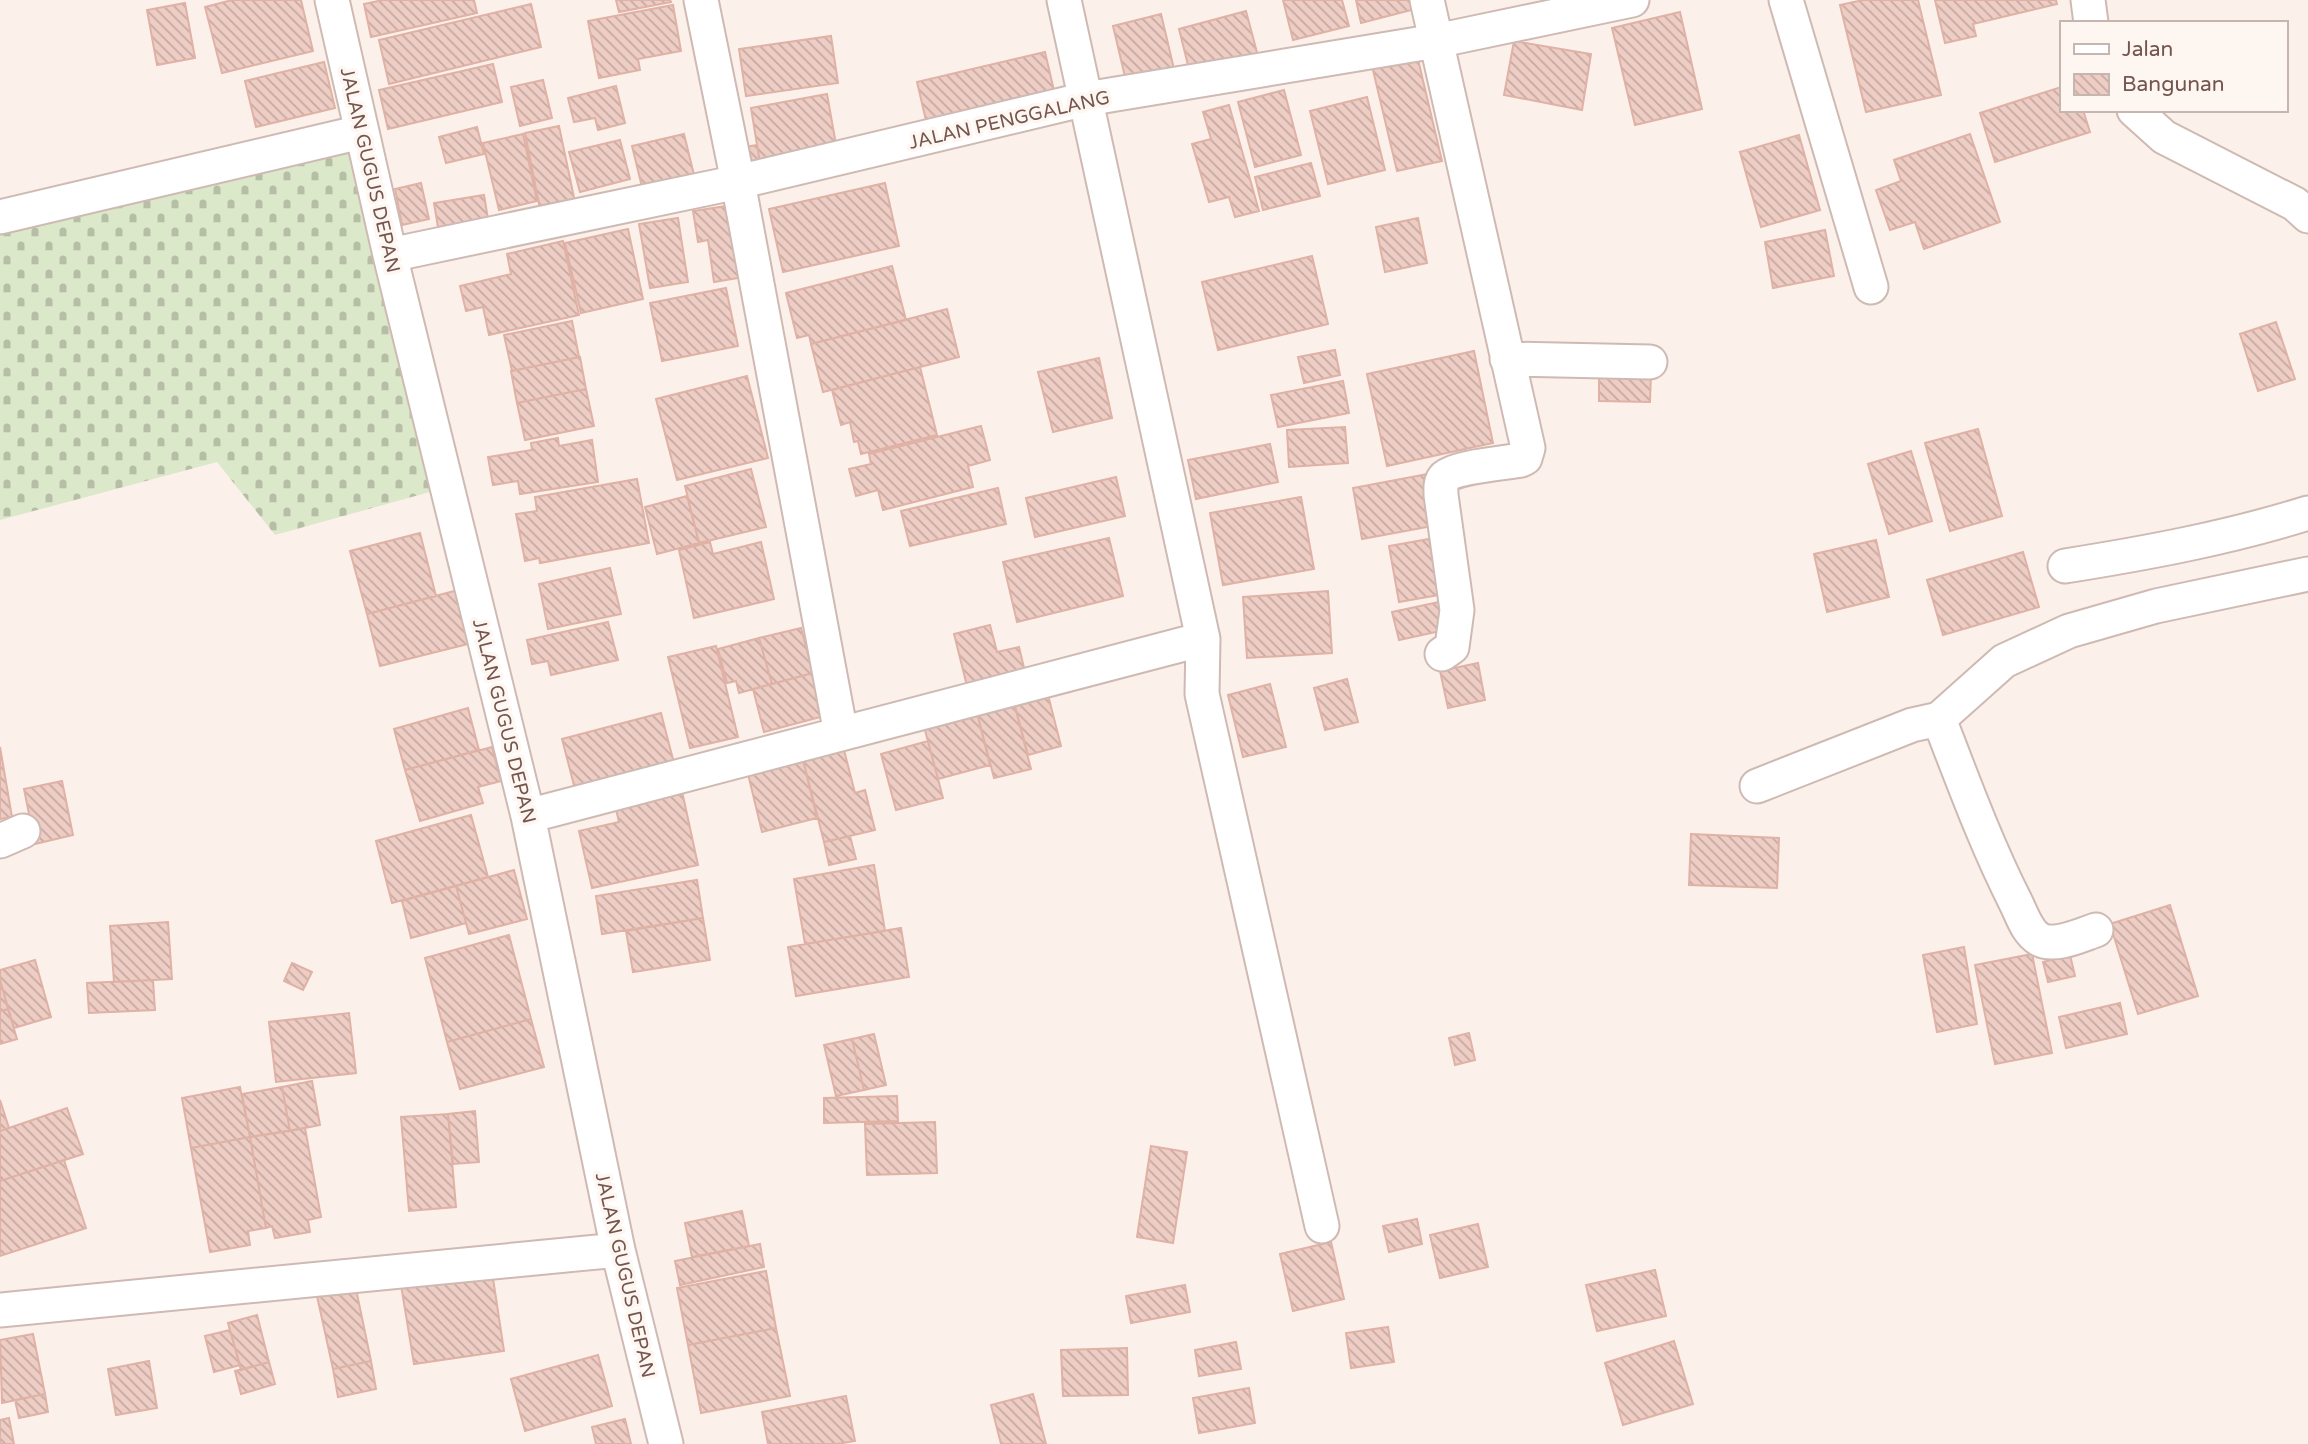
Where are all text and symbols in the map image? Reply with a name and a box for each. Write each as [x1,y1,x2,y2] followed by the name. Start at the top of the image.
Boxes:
[2060,21,2287,112] legend
[2122,37,2173,62] text: Jalan
[336,65,404,275] street label: JALAN GUGUS DEPAN
[2122,72,2225,97] text: Bangunan
[907,86,1112,154] street label: JALAN PENGGALANG
[468,617,540,826] street label: JALAN GUGUS DEPAN
[591,1170,659,1380] street label: JALAN GUGUS DEPAN

